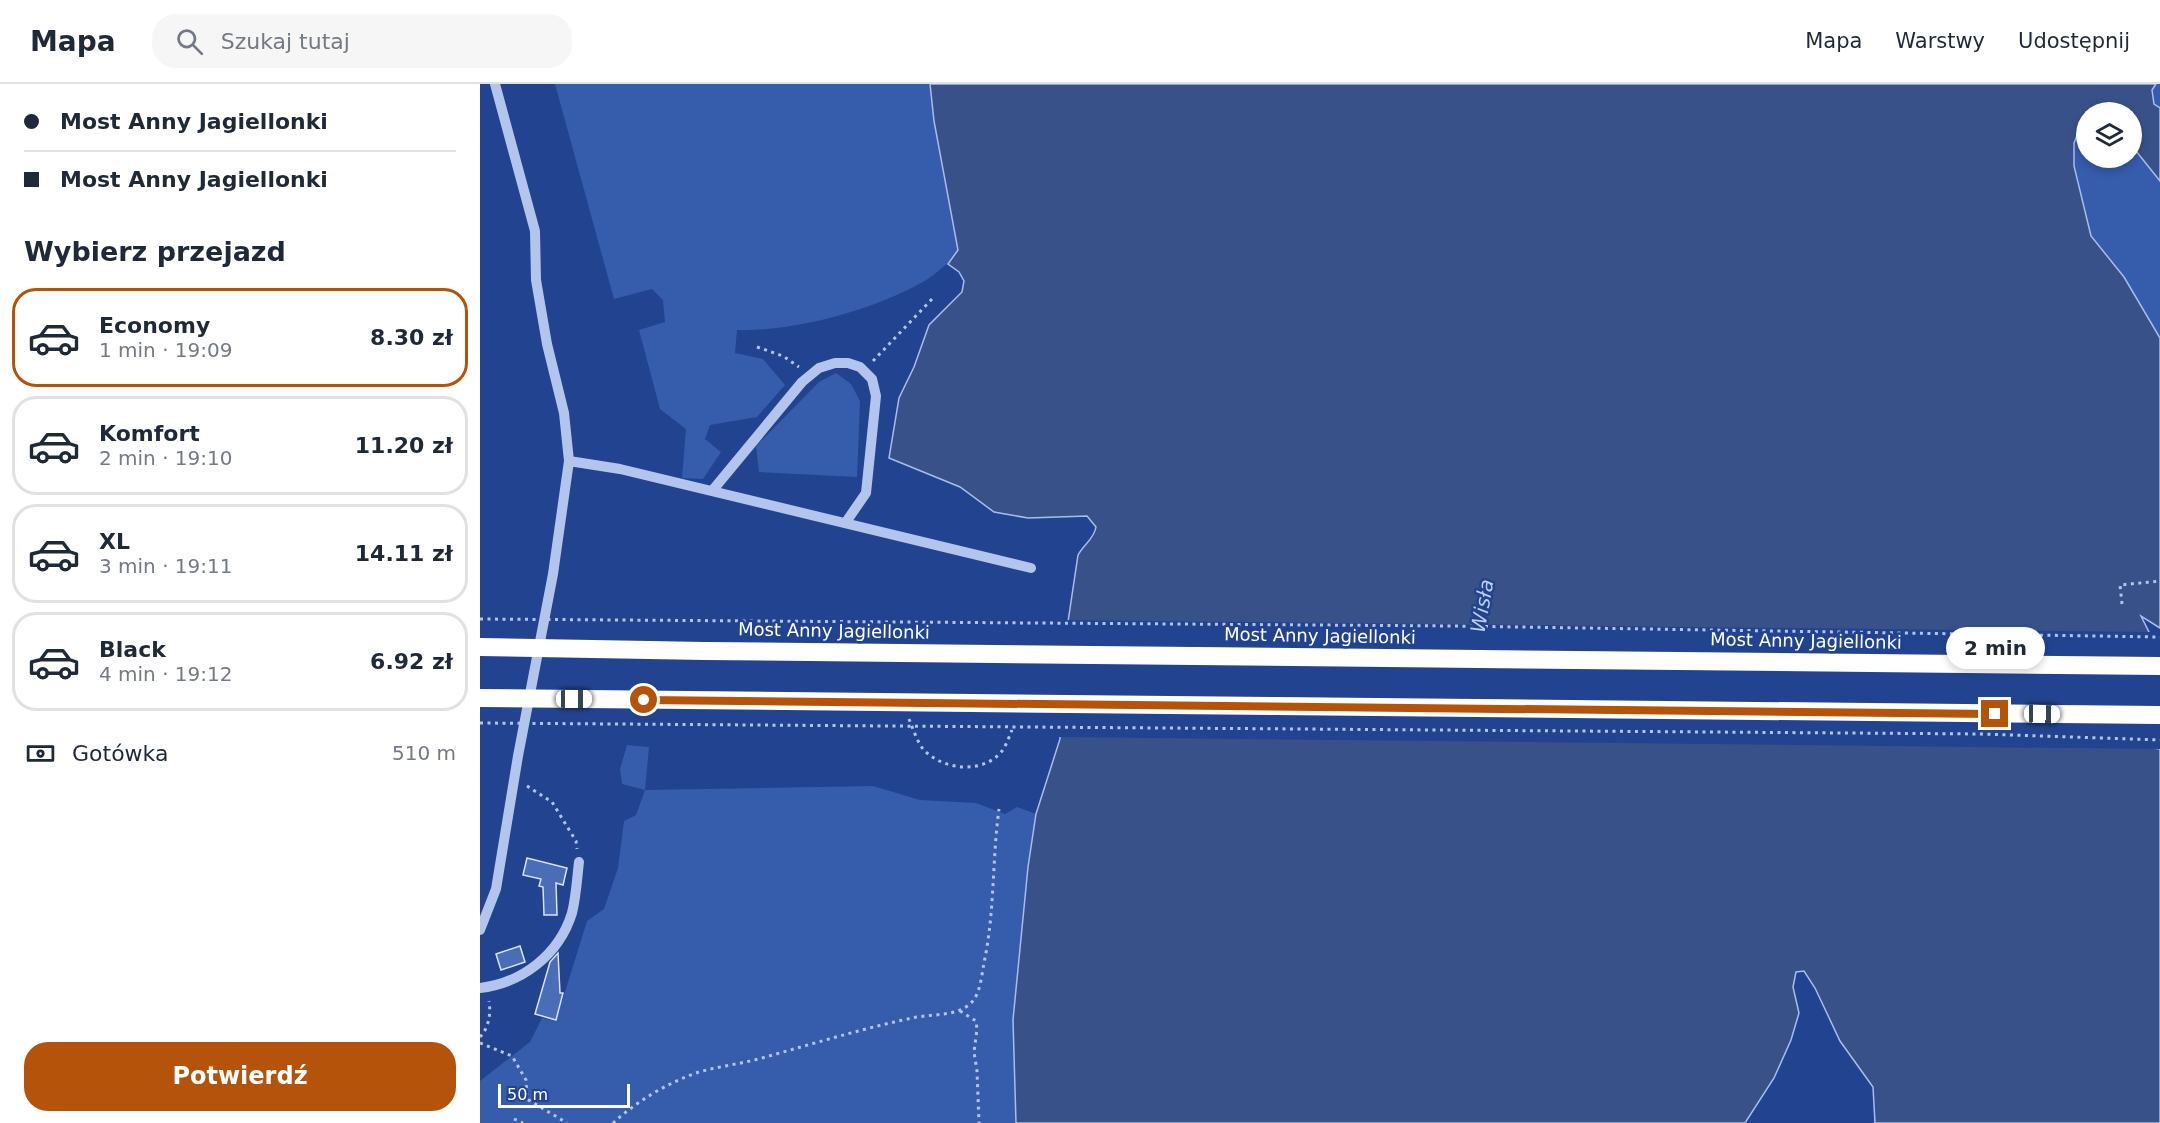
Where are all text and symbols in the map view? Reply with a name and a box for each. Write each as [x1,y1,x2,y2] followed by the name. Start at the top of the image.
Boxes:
[152,14,572,68] search box
[30,25,116,58] text: Mapa
[173,25,206,58] icon: search
[221,29,350,54] text: Szukaj tutaj
[1805,29,1862,53] text: Mapa
[1895,29,1985,53] text: Warstwy
[2018,29,2130,53] text: Udostępnij
[2076,102,2142,168] map controls
[2076,102,2142,168] button: layers
[60,109,328,134] text: Most Anny Jagiellonki
[60,167,328,192] text: Most Anny Jagiellonki
[24,236,286,267] text: Wybierz przejazd
[27,311,81,365] icon: car
[99,313,210,338] text: Economy
[370,325,453,350] text: 8.30 zł
[99,338,233,362] text: 1 min · 19:09
[27,419,81,473] icon: car
[99,421,200,446] text: Komfort
[355,433,453,458] text: 11.20 zł
[99,446,233,470] text: 2 min · 19:10
[27,527,81,581] icon: car
[99,529,130,554] text: XL
[355,541,453,566] text: 14.11 zł
[99,554,233,578] text: 3 min · 19:11
[1466,577,1498,635] water label: Wisła
[738,618,930,643] street label: Most Anny Jagiellonki
[1224,623,1416,648] street label: Most Anny Jagiellonki
[1946,627,2044,669] callout: 2 min
[1710,628,1902,653] street label: Most Anny Jagiellonki
[27,635,81,689] icon: car
[1964,636,2027,660] text: 2 min
[99,637,166,662] text: Black
[370,649,453,674] text: 6.92 zł
[99,662,233,686] text: 4 min · 19:12
[630,686,657,713] route start
[556,690,592,708] car
[1981,700,2008,727] route end
[2024,705,2060,723] car
[24,737,57,770] icon: cash
[72,741,168,766] text: Gotówka
[392,741,456,765] text: 510 m
[24,1042,456,1111] button: Potwierdź
[498,1081,630,1108] scale bar
[507,1085,548,1104] text: 50 m

